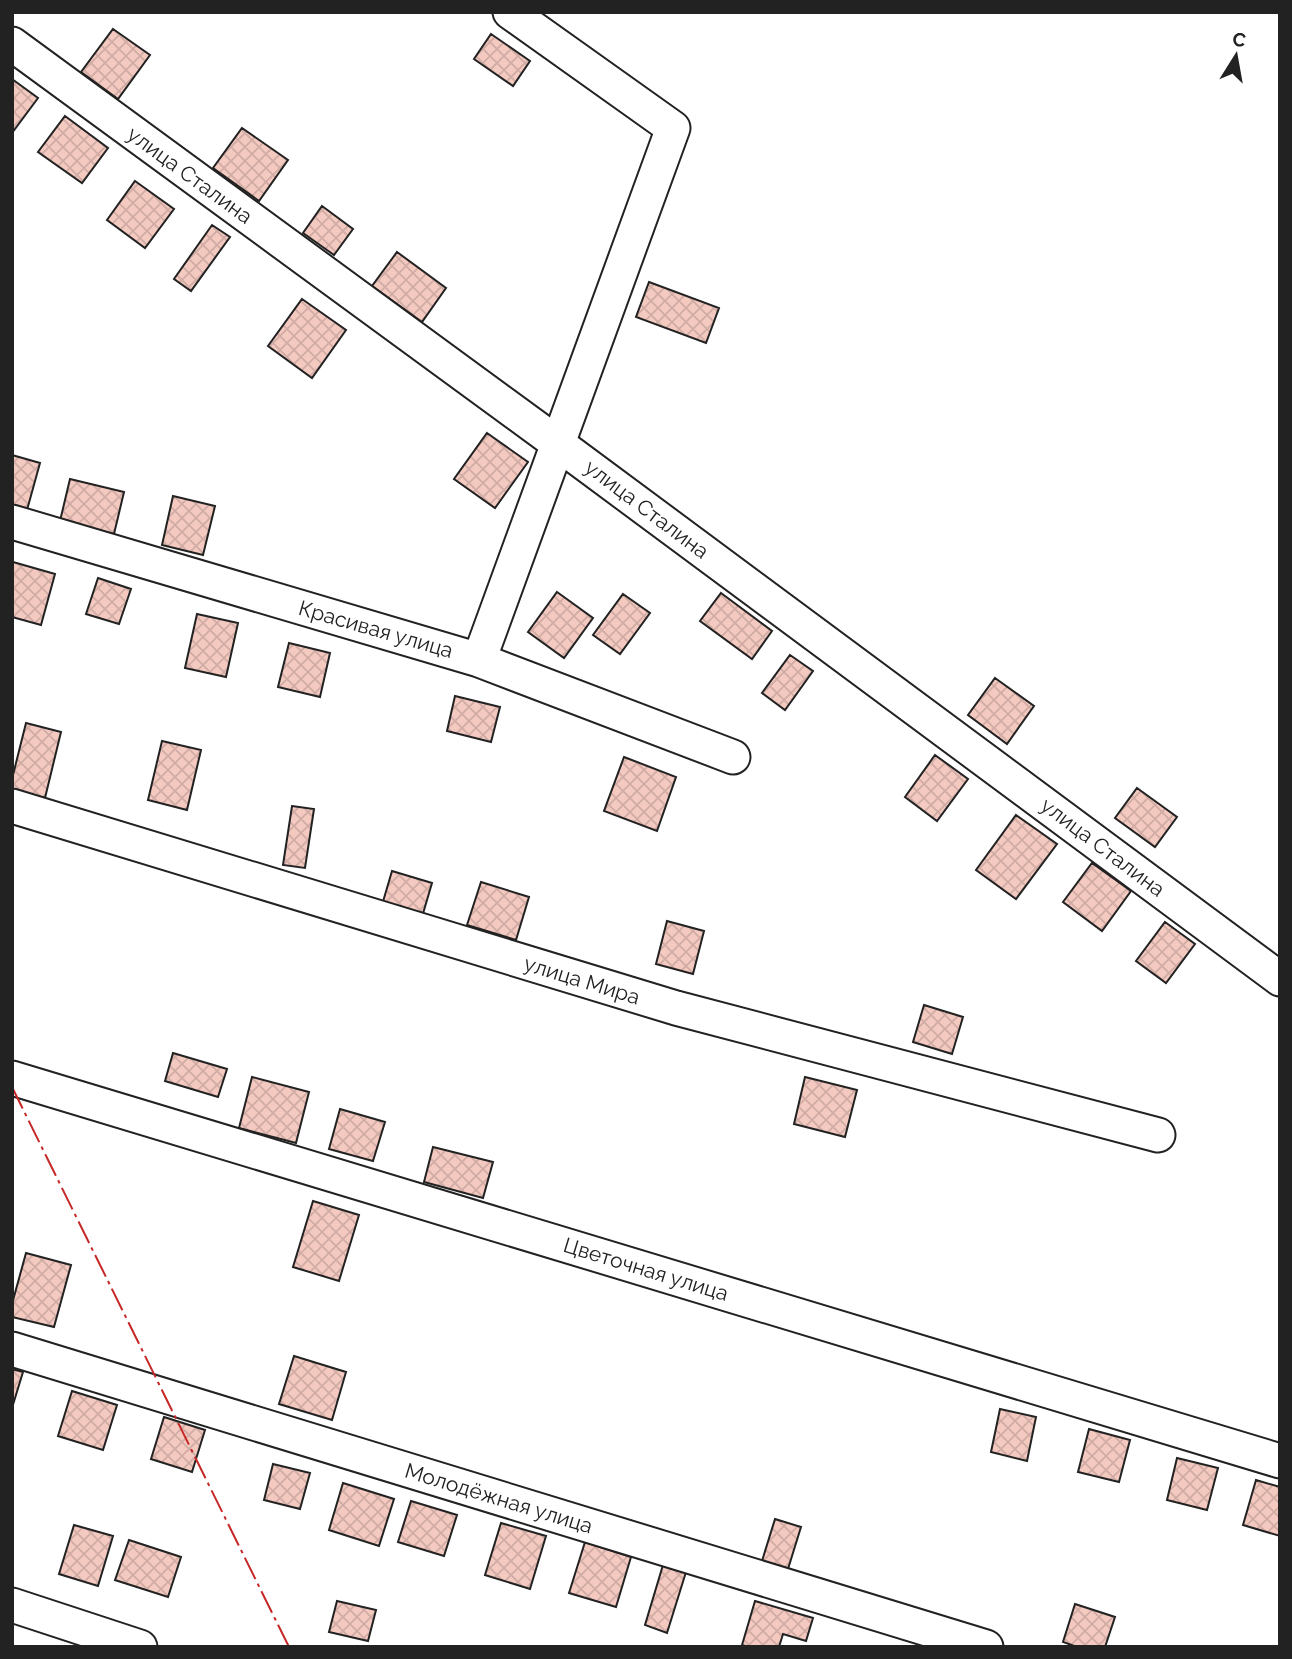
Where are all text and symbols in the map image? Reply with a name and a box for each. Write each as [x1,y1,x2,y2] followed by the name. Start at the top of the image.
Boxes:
[1201,21,1271,91] north arrow
[1231,27,1248,51] text: С
[123,121,257,229] street label: улица Сталина
[580,454,714,564] street label: улица Сталина
[296,595,456,663] street label: Красивая улица
[1036,792,1170,902] street label: улица Сталина
[521,950,643,1010] street label: улица Мира
[561,1232,731,1306] street label: Цветочная улица
[402,1458,596,1538] street label: Молодёжная улица

